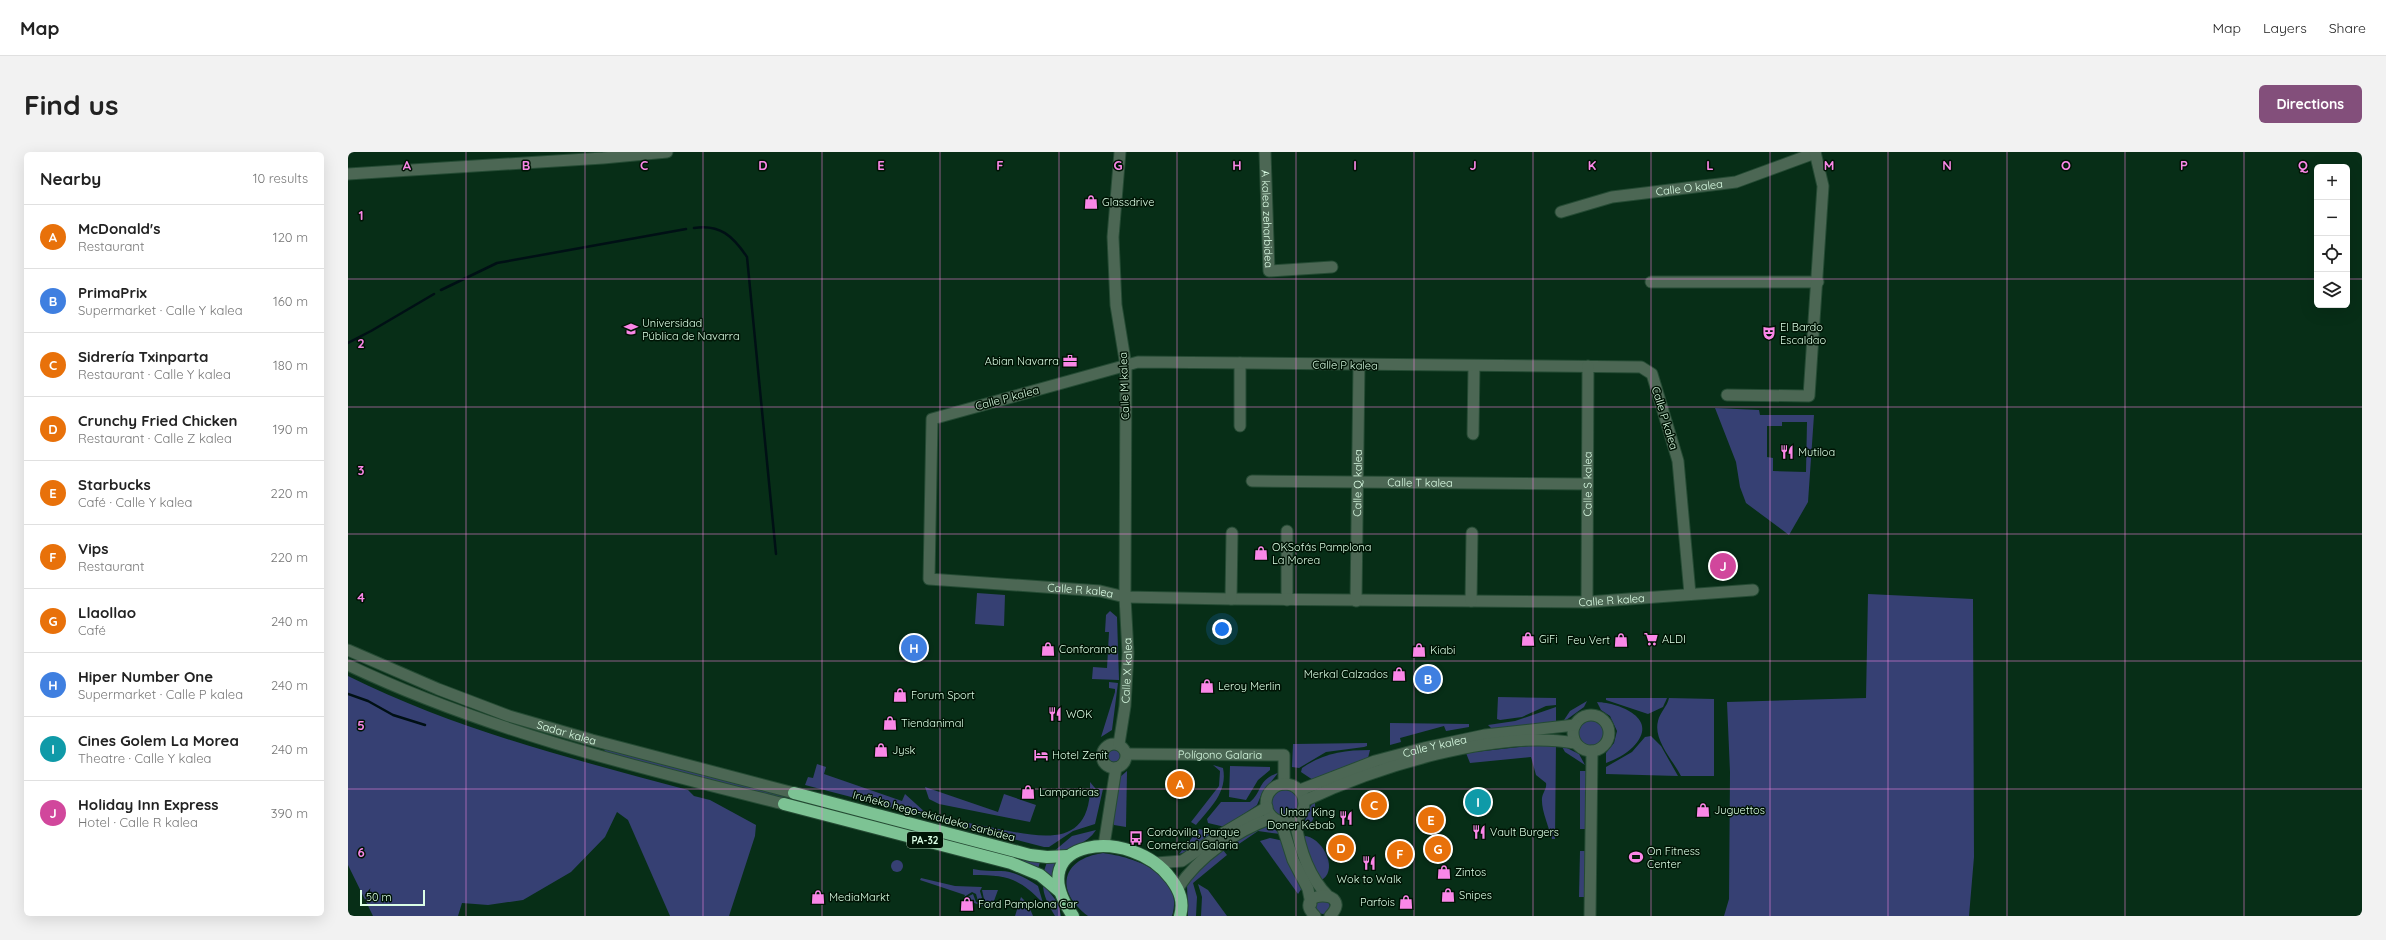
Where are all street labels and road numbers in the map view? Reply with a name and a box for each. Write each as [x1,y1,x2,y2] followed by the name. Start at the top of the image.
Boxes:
[1259,170,1276,268] street label: A kalea zeharbidea
[1655,177,1724,199] street label: Calle O kalea
[1116,352,1132,420] street label: Calle M kalea
[1312,357,1378,373] street label: Calle P kalea
[974,383,1040,413] street label: Calle P kalea
[1649,385,1681,451] street label: Calle P kalea
[1350,449,1365,517] street label: Calle Q kalea
[1580,451,1595,517] street label: Calle S kalea
[1387,475,1453,490] street label: Calle T kalea
[1047,580,1115,601] street label: Calle R kalea
[1578,591,1645,609] street label: Calle R kalea
[1118,637,1135,704] street label: Calle X kalea
[535,717,598,748] street label: Sadar kalea
[1401,732,1468,760] street label: Calle Y kalea
[1178,747,1262,762] street label: Polígono Galaria
[851,788,1017,844] street label: Iruñeko hego-ekialdeko sarbidea
[907,832,943,848] road number: PA-32

